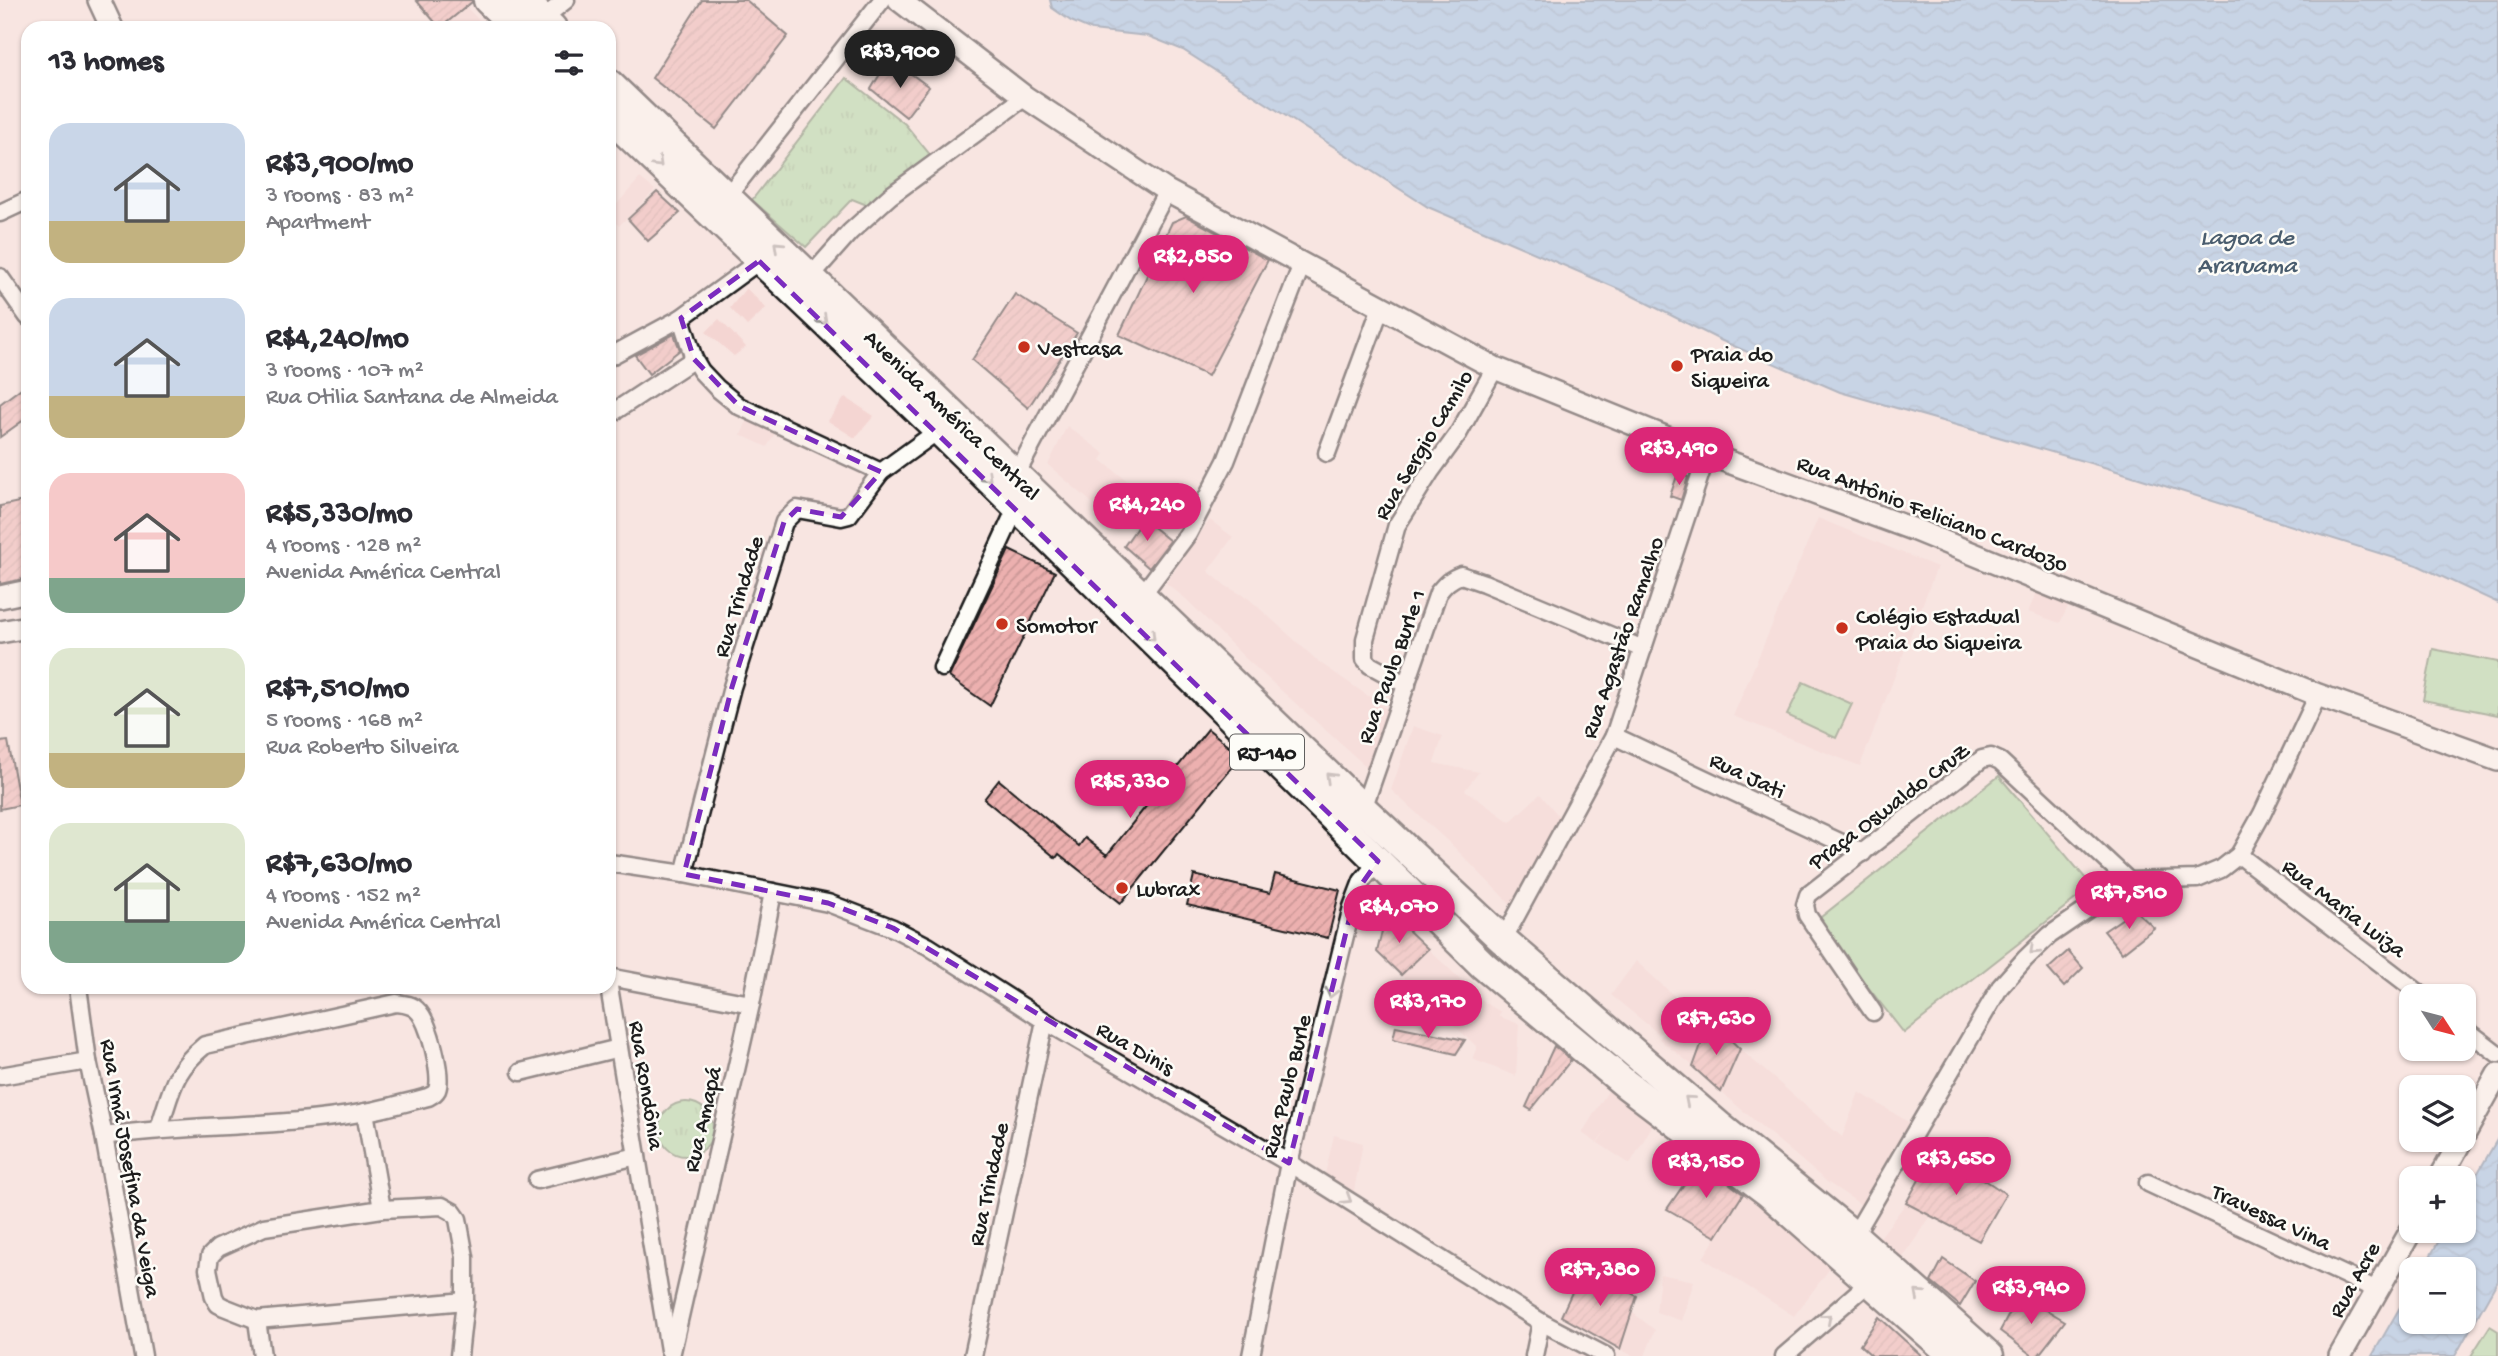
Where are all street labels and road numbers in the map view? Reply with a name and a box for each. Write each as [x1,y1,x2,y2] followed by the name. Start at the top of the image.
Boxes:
[857,325,1044,508] street label: Avenida América Central
[1369,366,1481,526] street label: Rua Sergio Camilo
[1792,451,2071,580] street label: Rua Antônio Feliciano Cardozo
[709,532,772,661] street label: Rua Trindade
[1577,534,1672,743] street label: Rua Agastão Ramalho
[1353,586,1434,748] street label: Rua Paulo Burle 1
[1230,734,1304,770] road number: RJ-140
[1803,738,1977,878] street label: Praça Oswaldo CruZ
[1704,748,1789,806] street label: Rua Jati
[2276,854,2411,966] street label: Rua Maria Luiza
[1257,1011,1320,1162] street label: Rua Paulo Burle
[1091,1017,1178,1083] street label: Rua Dinis
[621,1019,668,1153] street label: Rua Rondônia
[93,1037,165,1301] street label: Rua Irmã Josefina da Veiga
[679,1063,730,1175] street label: Rua Amapá
[964,1119,1017,1249] street label: Rua Trindade
[2205,1179,2336,1259] street label: Travessa Vina
[2324,1237,2388,1323] street label: Rua Acre

